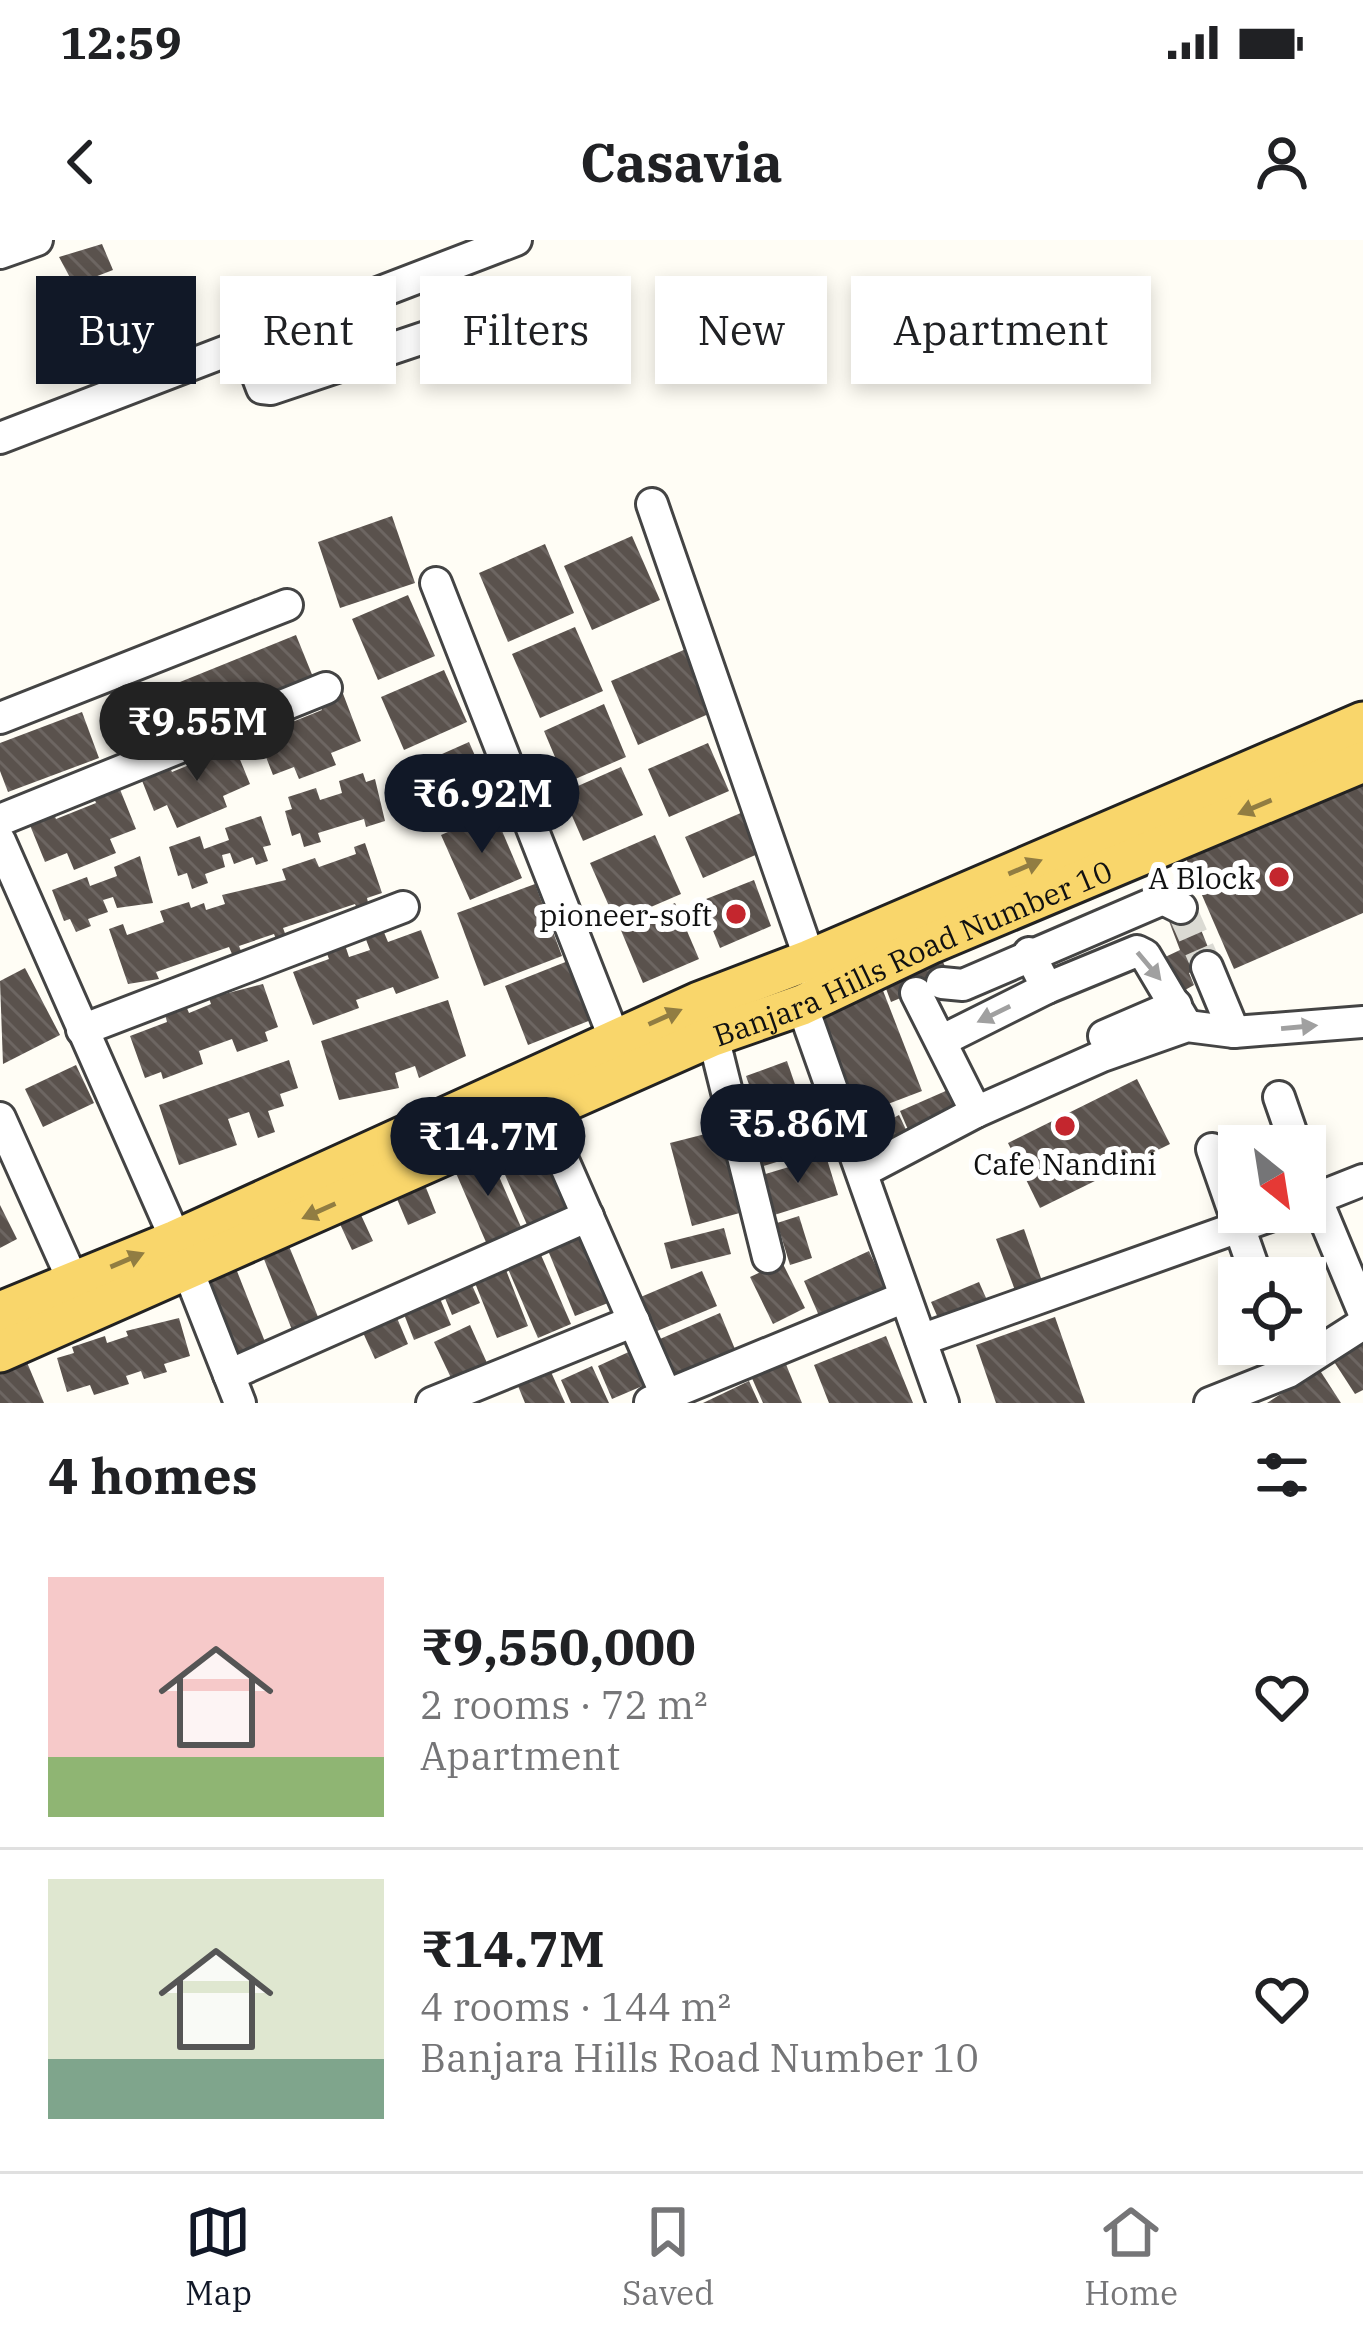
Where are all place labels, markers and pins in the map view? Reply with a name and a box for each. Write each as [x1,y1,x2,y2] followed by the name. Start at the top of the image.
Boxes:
[99,682,295,784] pin: ₹9.55M
[384,754,580,856] pin: ₹6.92M
[1148,858,1255,897] place label: A Block
[1266,864,1292,890] marker: A Block
[539,895,712,934] place label: pioneer-soft
[723,901,749,927] marker: pioneer-soft
[700,1084,896,1186] pin: ₹5.86M
[390,1097,586,1199] pin: ₹14.7M
[1052,1113,1078,1139] marker: Cafe Nandini
[973,1144,1157,1183] place label: Cafe Nandini

